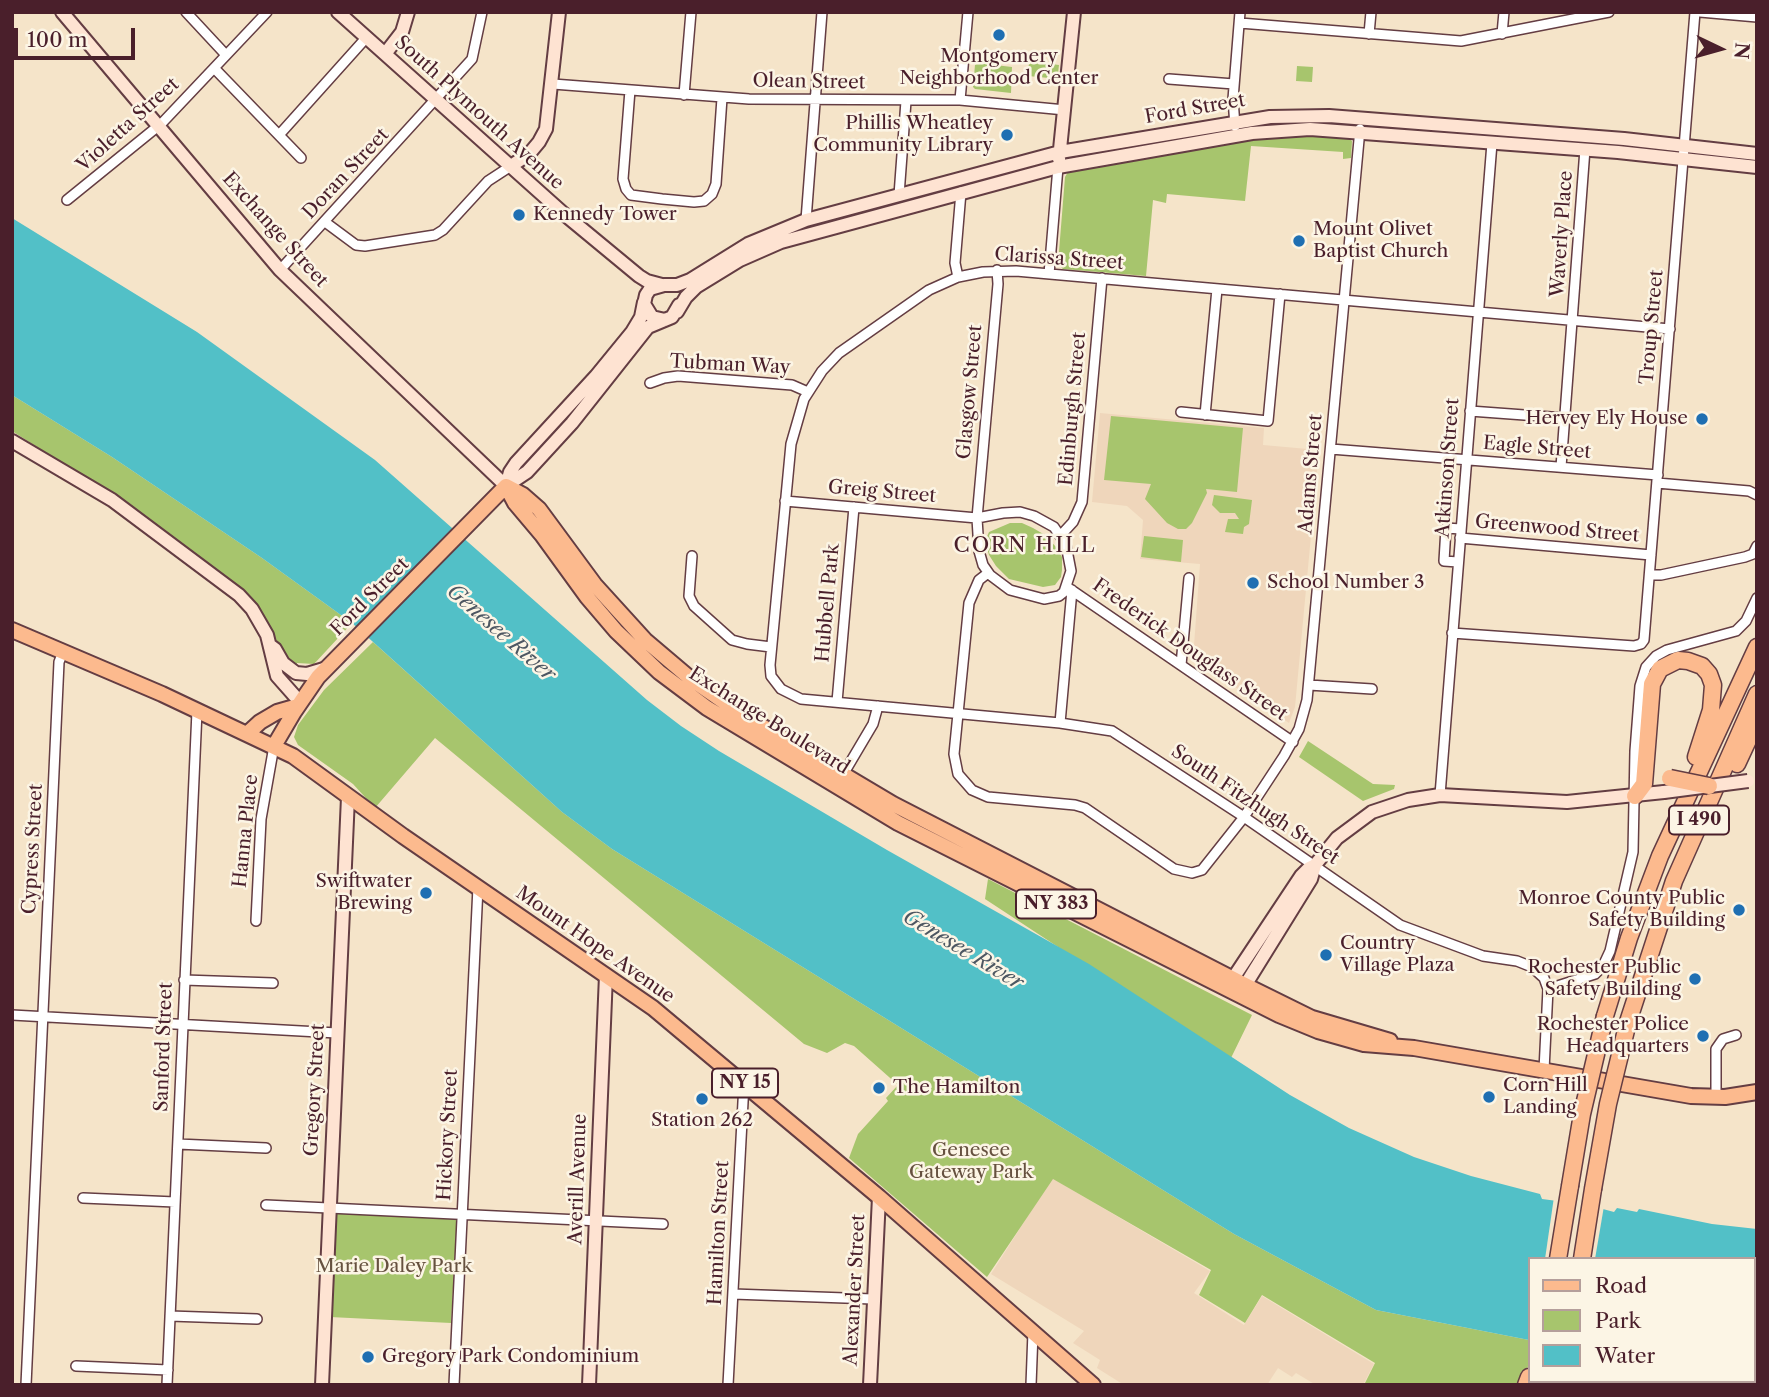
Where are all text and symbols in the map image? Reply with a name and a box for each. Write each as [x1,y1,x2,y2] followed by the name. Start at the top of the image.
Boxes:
[18,14,138,58] scale bar
[1685,14,1755,84] north arrow
[27,27,88,52] text: 100 m
[991,27,1007,43] marker: Montgomery Neighborhood Center
[390,31,568,195] street label: South Plymouth Avenue
[1729,42,1754,60] text: N
[899,46,1099,90] place label: Montgomery Neighborhood Center
[752,70,866,94] street label: Olean Street
[72,73,184,177] street label: Violetta Street
[1143,89,1247,129] street label: Ford Street
[813,113,993,157] place label: Phillis Wheatley Community Library
[298,124,394,224] street label: Doran Street
[999,127,1015,143] marker: Phillis Wheatley Community Library
[217,168,333,292] street label: Exchange Street
[1546,170,1578,298] street label: Waverly Place
[533,204,677,226] place label: Kennedy Tower
[511,207,527,223] marker: Kennedy Tower
[1313,219,1448,263] place label: Mount Olivet Baptist Church
[1291,233,1307,249] marker: Mount Olivet Baptist Church
[994,243,1124,275] street label: Clarissa Street
[1636,269,1668,385] street label: Troup Street
[953,324,987,460] street label: Glasgow Street
[1055,331,1091,487] street label: Edinburgh Street
[669,350,791,380] street label: Tubman Way
[1432,397,1464,539] street label: Atkinson Street
[1526,408,1688,430] place label: Hervey Ely House
[1694,411,1710,427] marker: Hervey Ely House
[1294,413,1328,535] street label: Adams Street
[1482,432,1592,464] street label: Eagle Street
[827,476,937,508] street label: Greig Street
[1474,510,1640,548] street label: Greenwood Street
[955,533,1095,559] district label: CORN HILL
[811,543,845,663] street label: Hubbell Park
[326,553,414,641] street label: Ford Street
[1267,572,1425,594] place label: School Number 3
[1088,574,1292,726] street label: Frederick Douglass Street
[1245,575,1261,591] marker: School Number 3
[441,579,561,687] water label: Genesee River
[685,662,853,780] street label: Exchange Boulevard
[1167,740,1343,870] street label: South Fitzhugh Street
[229,773,263,889] street label: Hanna Place
[18,783,48,915] street label: Cypress Street
[1669,806,1729,834] road number: I 490
[316,871,412,915] place label: Swiftwater Brewing
[511,882,679,1008] street label: Mount Hope Avenue
[418,885,434,901] marker: Swiftwater Brewing
[1518,888,1725,932] place label: Monroe County Public Safety Building
[1016,890,1096,918] road number: NY 383
[1731,902,1747,918] marker: Monroe County Public Safety Building
[898,904,1028,996] water label: Genesee River
[1340,933,1454,977] place label: Country Village Plaza
[1318,947,1334,963] marker: Country Village Plaza
[1527,957,1681,1001] place label: Rochester Public Safety Building
[1687,971,1703,987] marker: Rochester Public Safety Building
[150,982,178,1112] street label: Sanford Street
[1537,1014,1689,1058] place label: Rochester Police Headquarters
[300,1023,330,1157] street label: Gregory Street
[1695,1028,1711,1044] marker: Rochester Police Headquarters
[712,1068,778,1098] road number: NY 15
[433,1069,463,1201] street label: Hickory Street
[1503,1075,1588,1119] place label: Corn Hill Landing
[893,1077,1020,1099] place label: The Hamilton
[871,1080,887,1096] marker: The Hamilton
[1481,1089,1497,1105] marker: Corn Hill Landing
[694,1091,710,1107] marker: Station 262
[651,1110,753,1132] place label: Station 262
[564,1113,592,1245] street label: Averill Avenue
[909,1140,1033,1184] park label: Genesee Gateway Park
[704,1160,734,1306] street label: Hamilton Street
[840,1214,870,1366] street label: Alexander Street
[316,1256,472,1278] park label: Marie Daley Park
[1528,1257,1755,1383] legend
[1595,1273,1647,1298] text: Road
[1595,1308,1641,1333] text: Park
[1595,1343,1655,1368] text: Water
[382,1346,639,1368] place label: Gregory Park Condominium
[360,1349,376,1365] marker: Gregory Park Condominium

